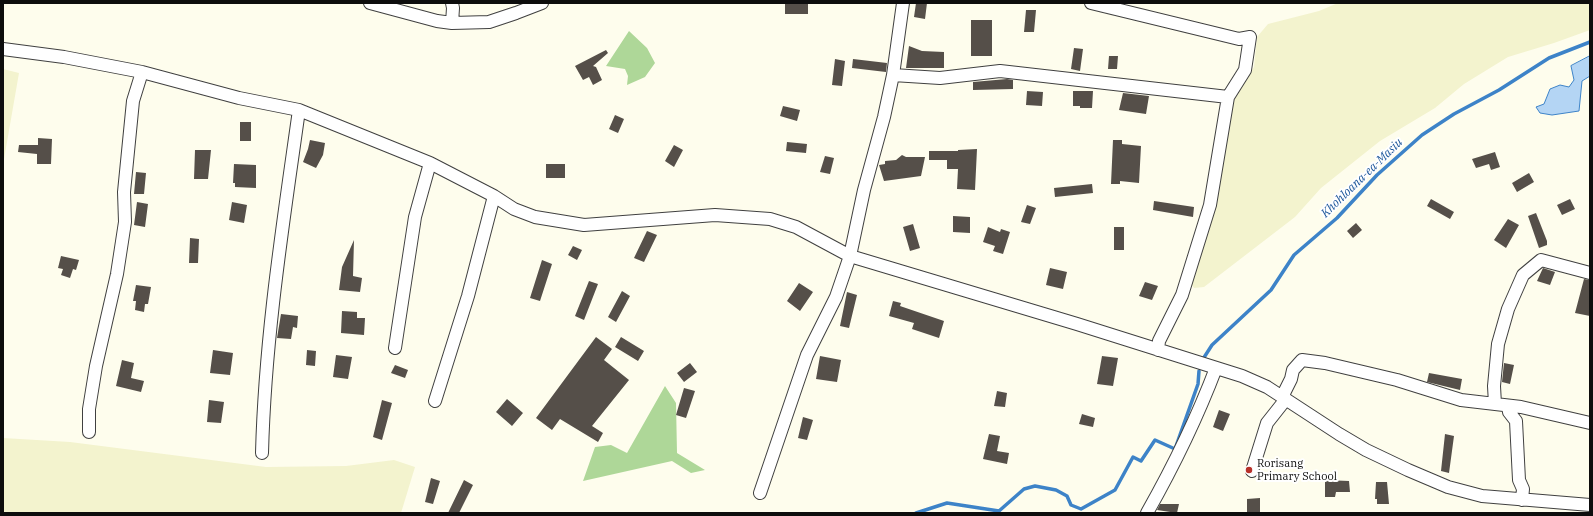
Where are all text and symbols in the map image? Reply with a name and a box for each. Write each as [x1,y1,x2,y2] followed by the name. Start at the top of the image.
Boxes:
[1318,135,1406,221] water label: Khohloana-ea-Masiu
[1257,457,1337,483] place label: Rorisang Primary School
[1244,465,1254,475] marker: Rorisang Primary School

